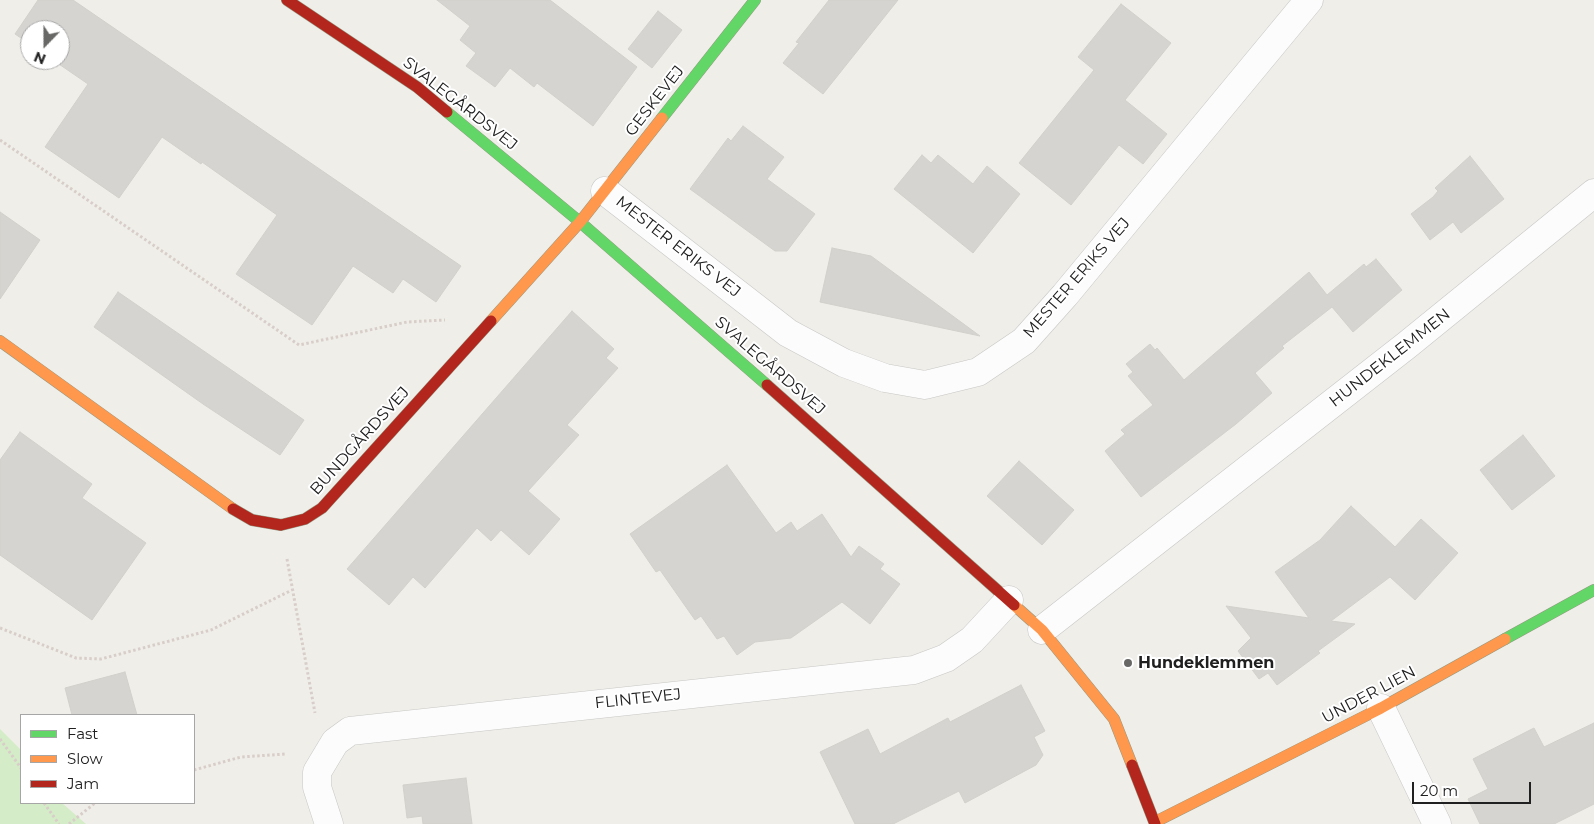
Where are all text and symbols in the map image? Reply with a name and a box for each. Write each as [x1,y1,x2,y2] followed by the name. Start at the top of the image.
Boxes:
[20,20,70,70] north arrow
[31,48,48,68] text: N
[399,53,521,155] street label: SVALEGÅRDSVEJ
[621,62,689,140] street label: GESKEVEJ
[612,192,744,302] street label: MESTER ERIKS VEJ
[1019,214,1135,342] street label: MESTER ERIKS VEJ
[1326,305,1454,411] street label: HUNDEKLEMMEN
[711,313,829,419] street label: SVALEGÅRDSVEJ
[306,383,414,499] street label: BUNDGÅRDSVEJ
[1138,653,1274,673] place label: Hundeklemmen
[1122,657,1134,669] marker: Hundeklemmen
[1319,662,1419,728] street label: UNDER LIEN
[594,685,682,713] street label: FLINTEVEJ
[20,714,195,804] legend
[67,724,98,743] text: Fast
[67,749,103,768] text: Slow
[1414,772,1533,804] scale bar
[67,774,99,793] text: Jam
[1420,781,1458,800] text: 20 m

